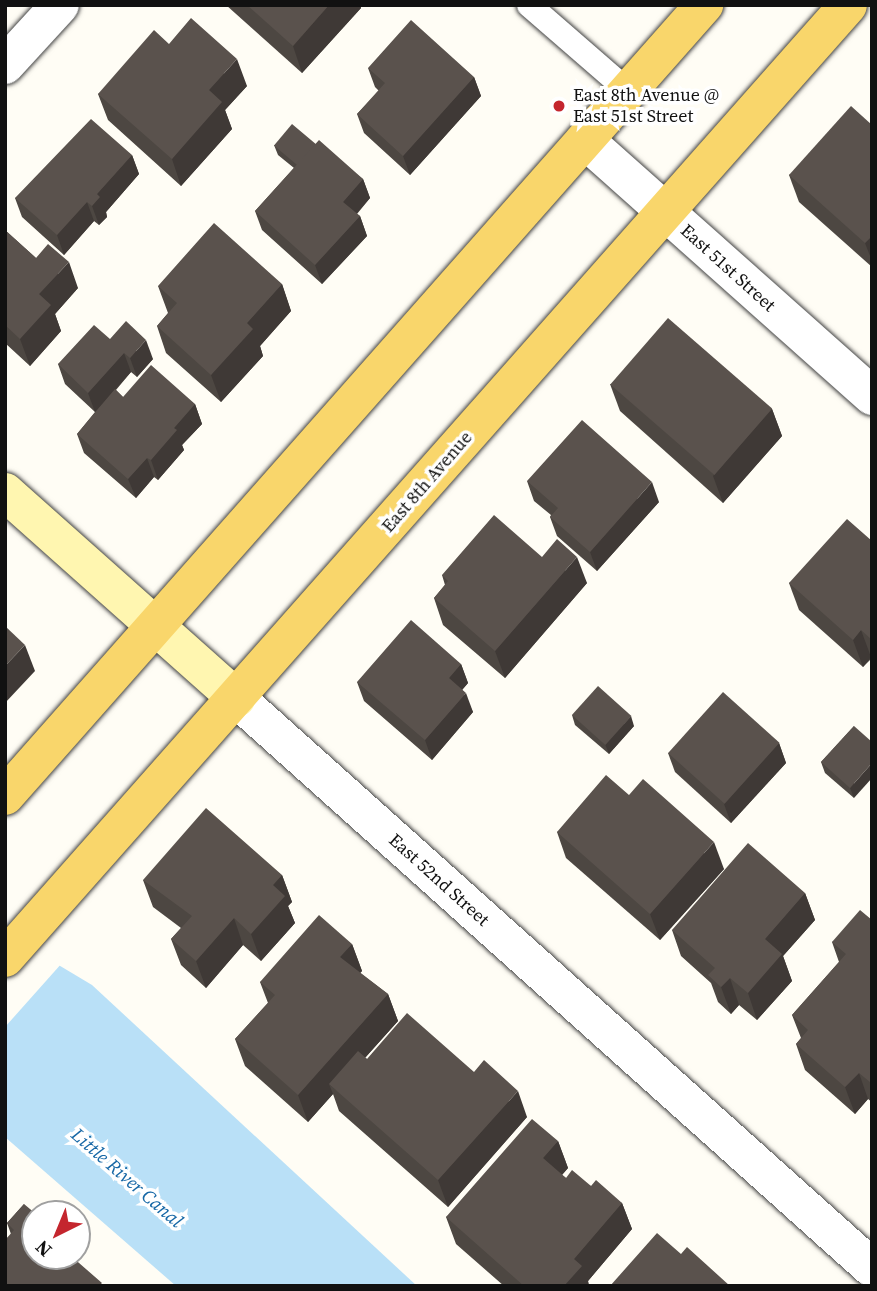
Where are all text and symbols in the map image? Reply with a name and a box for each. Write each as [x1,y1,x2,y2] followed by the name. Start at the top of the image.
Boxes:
[573,85,719,128] place label: East 8th Avenue @ East 51st Street
[551,98,567,114] marker: East 8th Avenue @ East 51st Street
[676,220,780,316] street label: East 51st Street
[377,427,477,537] street label: East 8th Avenue
[384,829,494,931] street label: East 52nd Street
[67,1123,187,1233] water label: Little River Canal
[21,1200,91,1270] north arrow
[29,1235,57,1263] text: N

